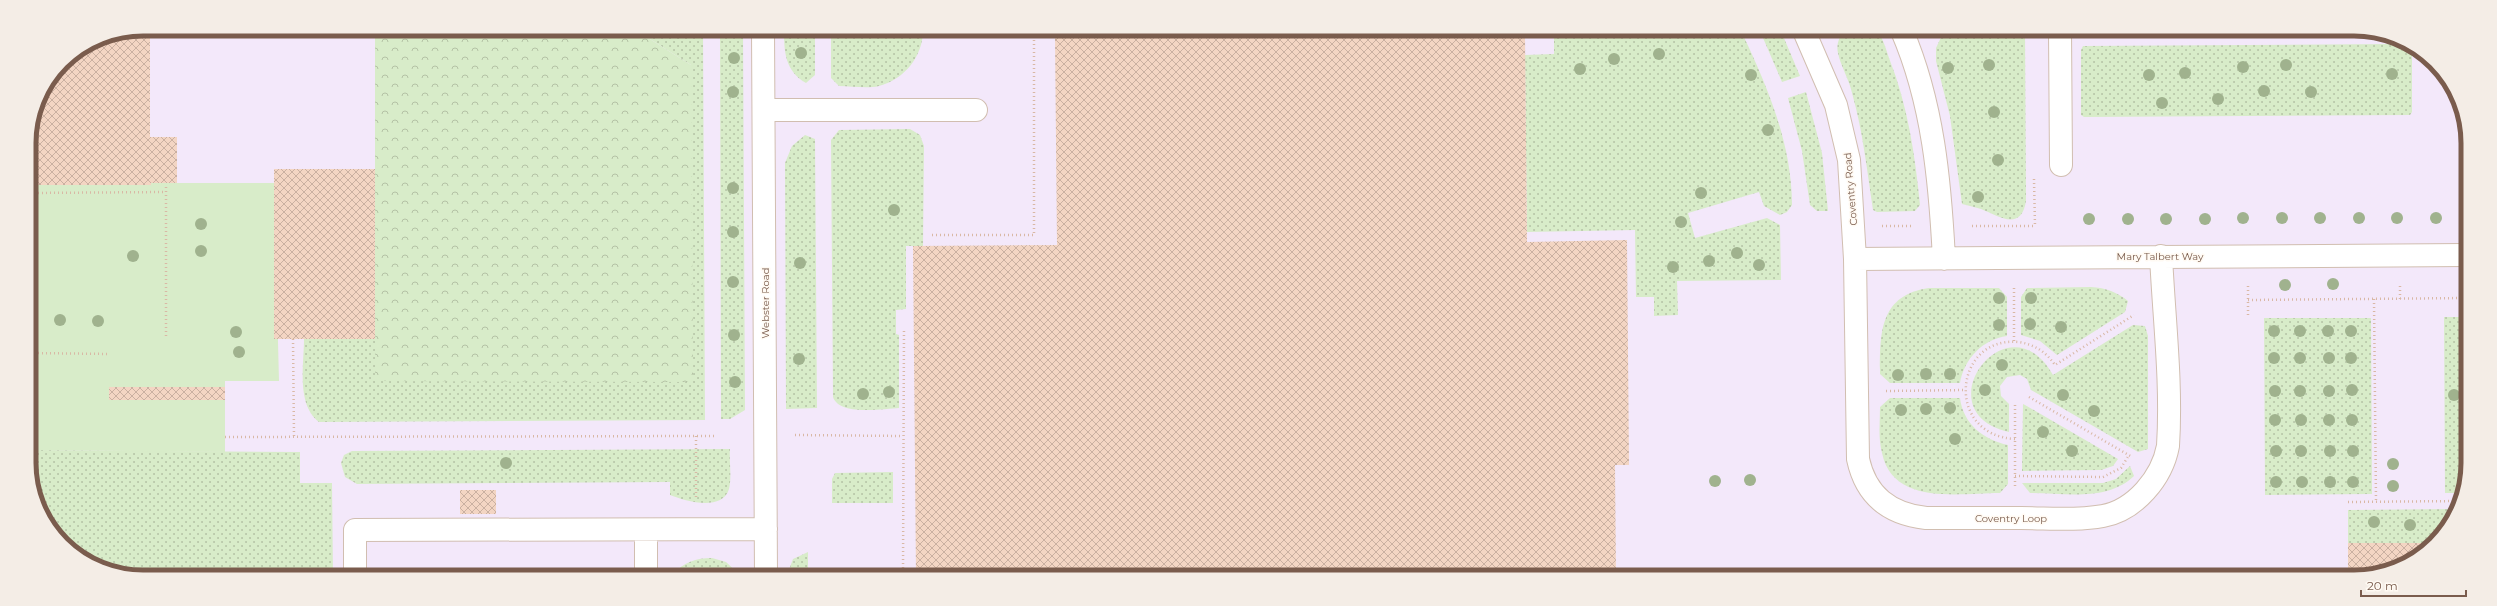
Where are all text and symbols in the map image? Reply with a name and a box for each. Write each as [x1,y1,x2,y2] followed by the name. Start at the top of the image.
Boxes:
[1841,152,1860,226] street label: Coventry Road
[2117,250,2204,263] street label: Mary Talbert Way
[759,268,772,338] street label: Webster Road
[1975,512,2047,525] street label: Coventry Loop
[2361,572,2466,598] scale bar
[2367,578,2398,593] text: 20 m

